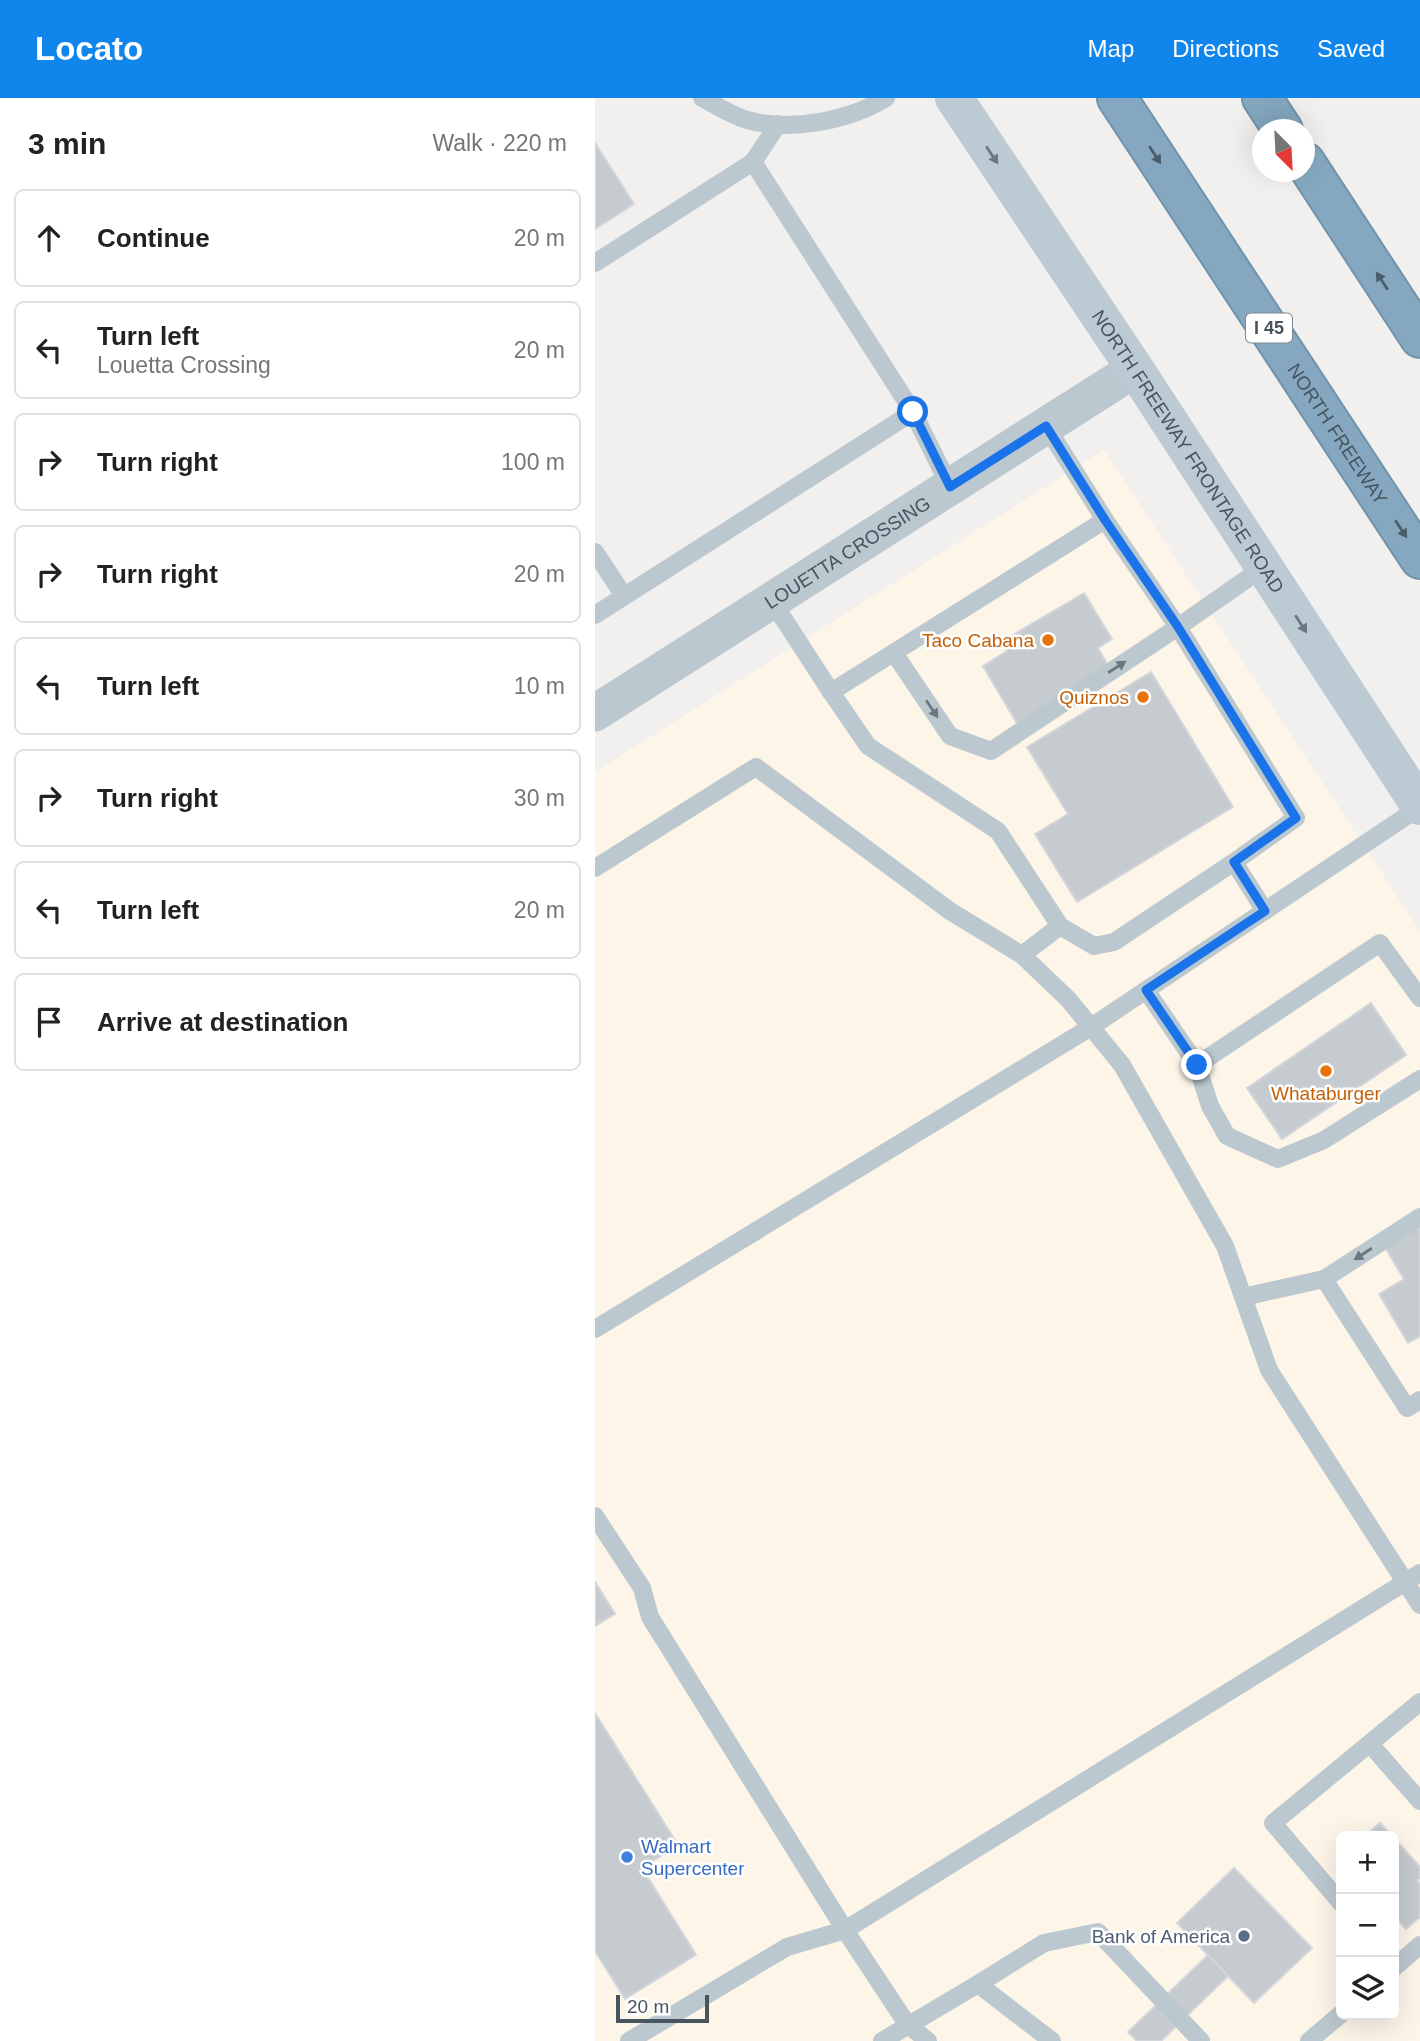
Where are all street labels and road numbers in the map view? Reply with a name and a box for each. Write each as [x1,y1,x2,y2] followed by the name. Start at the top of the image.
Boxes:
[1088,306,1289,597] street label: NORTH FREEWAY FRONTAGE ROAD
[1246,313,1292,342] road number: I 45
[1284,359,1392,509] street label: NORTH FREEWAY
[761,492,934,613] street label: LOUETTA CROSSING

